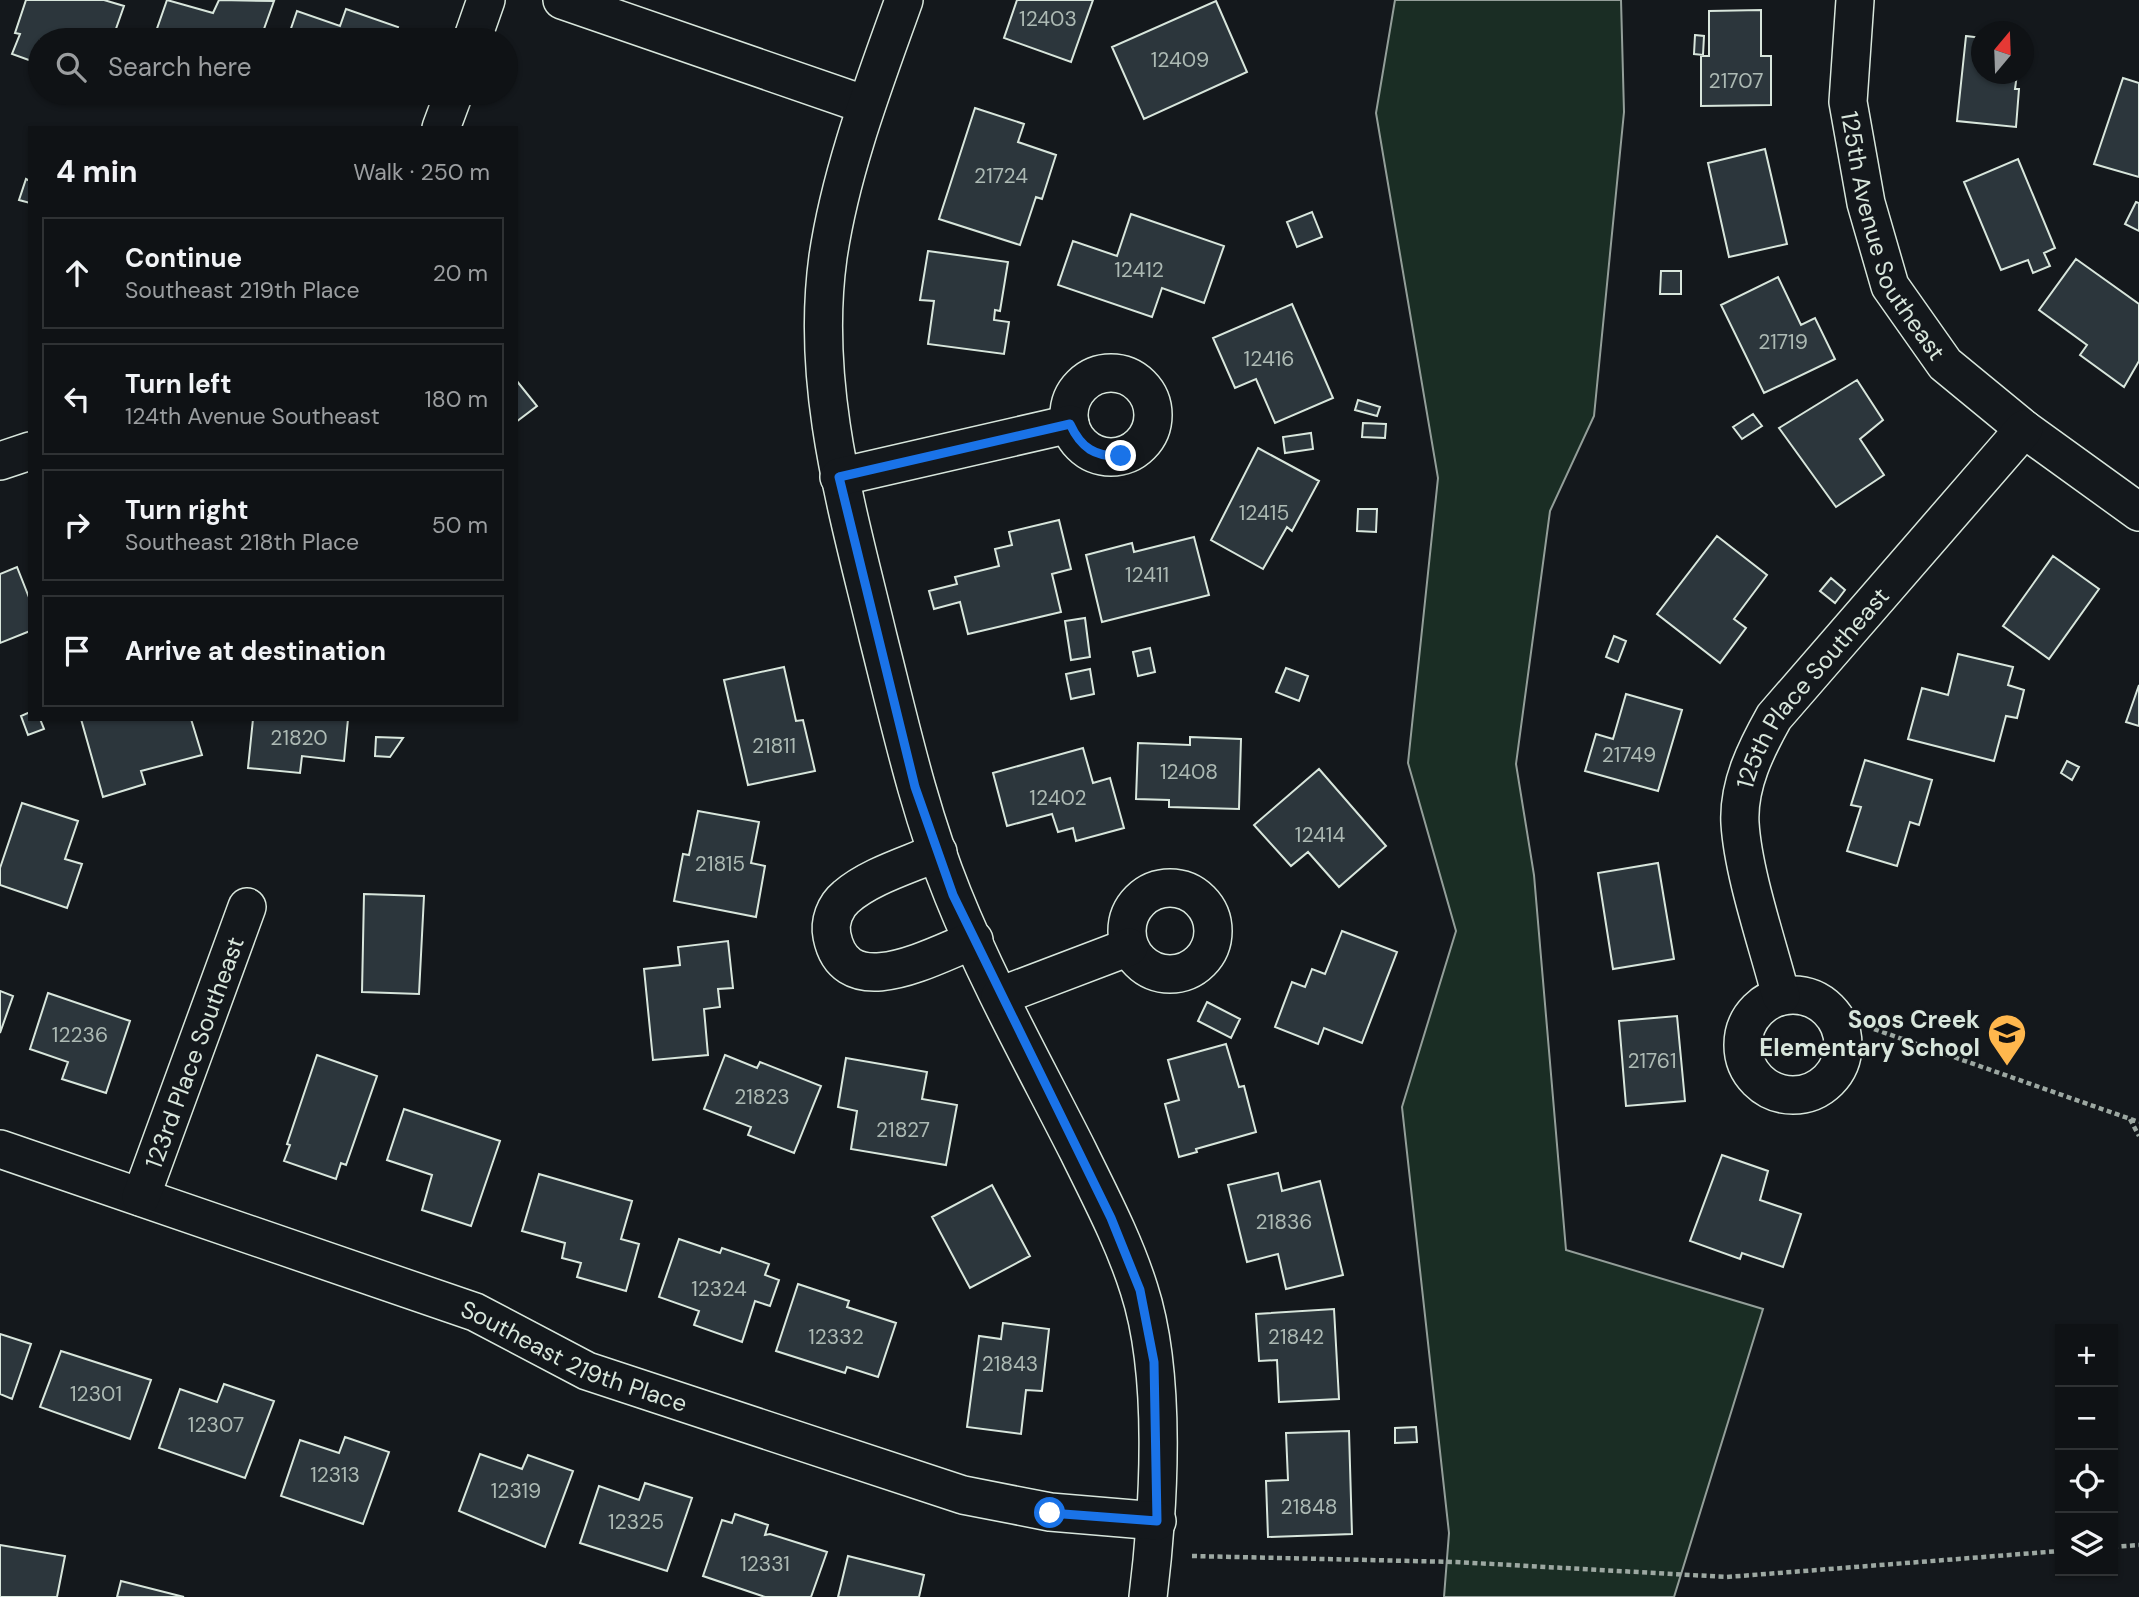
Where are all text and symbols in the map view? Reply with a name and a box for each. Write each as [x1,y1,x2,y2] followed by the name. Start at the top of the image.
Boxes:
[1019,5,1077,33] house number: 12403
[1971,21,2034,84] north arrow
[28,28,518,105] search box
[1151,46,1209,74] house number: 12409
[52,48,90,86] icon: search
[108,50,251,84] text: Search here
[1709,67,1763,95] house number: 21707
[1834,109,1953,366] street label: 125th Avenue Southeast
[56,152,138,191] text: 4 min
[353,157,490,187] text: Walk · 250 m
[974,162,1028,190] house number: 21724
[125,241,242,275] text: Continue
[58,254,96,292] icon: ahead
[1114,256,1164,284] house number: 12412
[433,258,488,288] text: 20 m
[125,275,360,305] text: Southeast 219th Place
[1758,328,1808,356] house number: 21719
[1244,345,1294,373] house number: 12416
[125,367,232,401] text: Turn left
[58,380,96,418] icon: left
[424,384,488,414] text: 180 m
[125,401,380,431] text: 124th Avenue Southeast
[1105,440,1136,471] route end
[125,493,249,527] text: Turn right
[1239,499,1289,527] house number: 12415
[58,506,96,544] icon: right
[432,510,488,540] text: 50 m
[125,527,359,557] text: Southeast 218th Place
[1125,561,1169,589] house number: 12411
[1728,580,1895,792] street label: 125th Place Southeast
[58,632,96,670] icon: arrive
[125,634,386,668] text: Arrive at destination
[270,724,328,752] house number: 21820
[752,732,796,760] house number: 21811
[1602,741,1656,769] house number: 21749
[1160,758,1218,786] house number: 12408
[1029,784,1087,812] house number: 12402
[1295,821,1345,849] house number: 12414
[695,850,745,878] house number: 21815
[137,932,250,1172] street label: 123rd Place Southeast
[1759,1004,1980,1063] place label: Soos Creek Elementary School
[1986,1012,2028,1067] school or university icon: Soos Creek Elementary School
[52,1021,108,1049] house number: 12236
[1627,1047,1677,1075] house number: 21761
[734,1083,790,1111] house number: 21823
[876,1116,930,1144] house number: 21827
[1255,1208,1313,1236] house number: 21836
[691,1275,747,1303] house number: 12324
[457,1293,691,1419] street label: Southeast 219th Place
[808,1323,864,1351] house number: 12332
[1268,1323,1324,1351] house number: 21842
[2055,1324,2118,1576] map controls
[2055,1324,2118,1387] button: +
[982,1350,1038,1378] house number: 21843
[70,1380,122,1408] house number: 12301
[2055,1387,2118,1450] button: −
[188,1411,244,1439] house number: 12307
[2055,1450,2118,1513] button: locate
[310,1461,360,1489] house number: 12313
[491,1477,541,1505] house number: 12319
[1281,1493,1337,1521] house number: 21848
[1034,1497,1065,1528] route start
[608,1508,664,1536] house number: 12325
[2055,1513,2118,1576] button: layers
[740,1550,790,1578] house number: 12331

